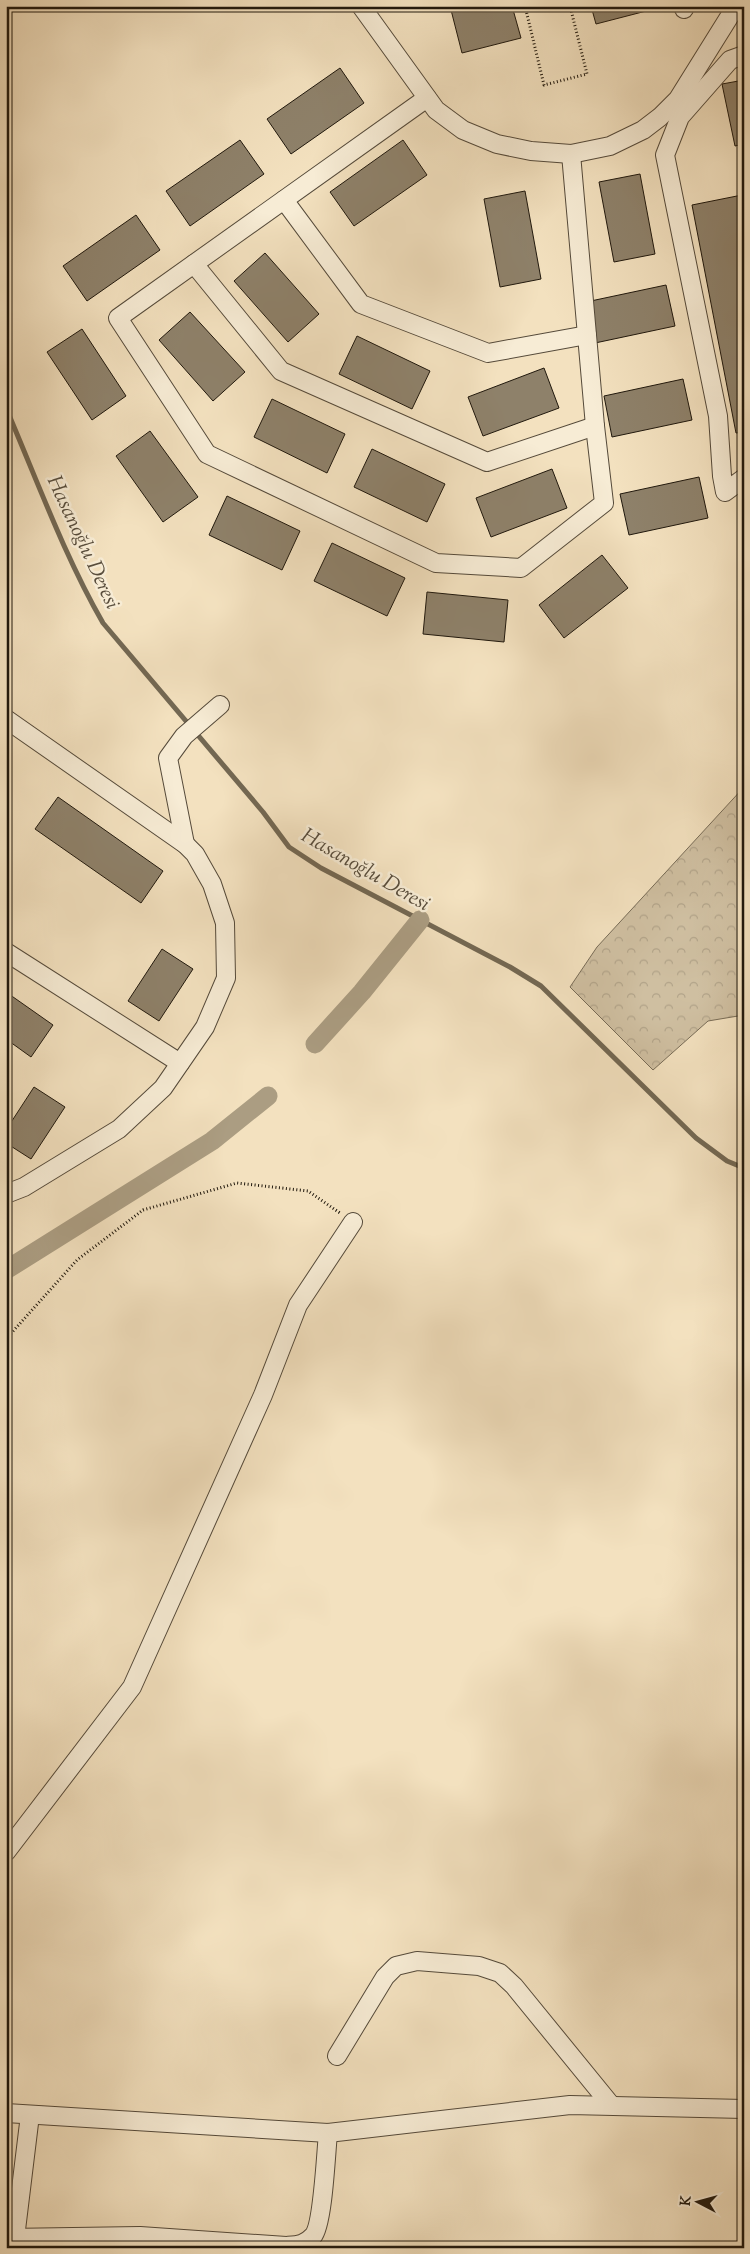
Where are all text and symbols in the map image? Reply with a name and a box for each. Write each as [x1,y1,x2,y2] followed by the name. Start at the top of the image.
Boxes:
[38,471,126,615] water label: Hasanoğlu Deresi
[295,822,435,920] water label: Hasanoğlu Deresi
[672,2176,722,2226] north arrow
[677,2194,698,2207] text: K

